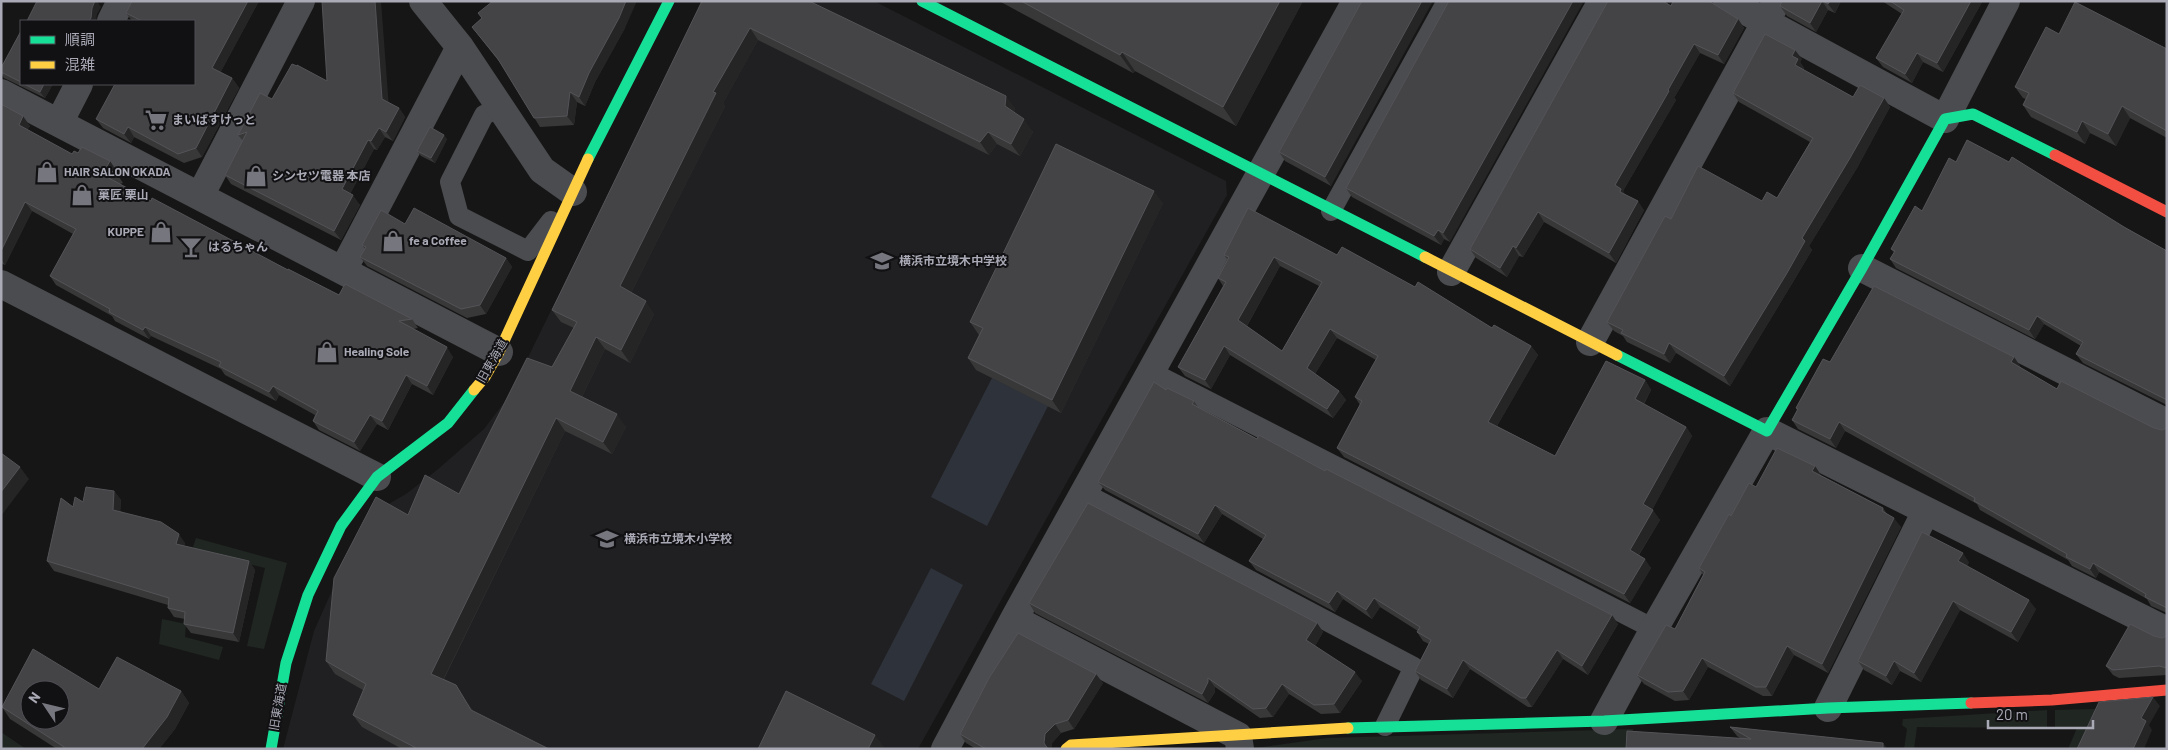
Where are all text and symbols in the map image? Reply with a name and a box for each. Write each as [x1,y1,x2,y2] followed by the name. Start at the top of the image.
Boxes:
[20,20,195,85] legend
[65,30,95,48] text: 順調
[65,55,95,73] text: 混雑
[143,107,169,133] supermarket icon: まいばすけっと
[172,112,256,126] place label: まいばすけっと
[34,159,60,185] shop icon: HAIR SALON OKADA
[243,163,269,189] shop icon: シンセツ電器 本店
[64,164,171,178] place label: HAIR SALON OKADA
[272,168,370,182] place label: シンセツ電器 本店
[69,182,95,208] shop icon: 菓匠 栗山
[98,187,148,201] place label: 菓匠 栗山
[148,219,174,245] shop icon: KUPPE
[108,224,144,238] place label: KUPPE
[380,228,406,254] shop icon: fe a Coffee
[409,233,467,247] place label: fe a Coffee
[178,234,204,260] bar icon: はるちゃん
[208,239,268,253] place label: はるちゃん
[869,248,895,274] school or university icon: 横浜市立境木中学校
[899,253,1007,267] place label: 横浜市立境木中学校
[473,336,509,385] street label: 旧東海道
[314,339,340,365] shop icon: Healing Sole
[344,344,410,358] place label: Healing Sole
[594,526,620,552] school or university icon: 横浜市立境木小学校
[624,531,732,545] place label: 横浜市立境木小学校
[20,680,70,730] north arrow
[266,682,288,732] street label: 旧東海道
[24,689,44,706] text: N
[1988,698,2093,730] scale bar
[1996,705,2028,723] text: 20 m

